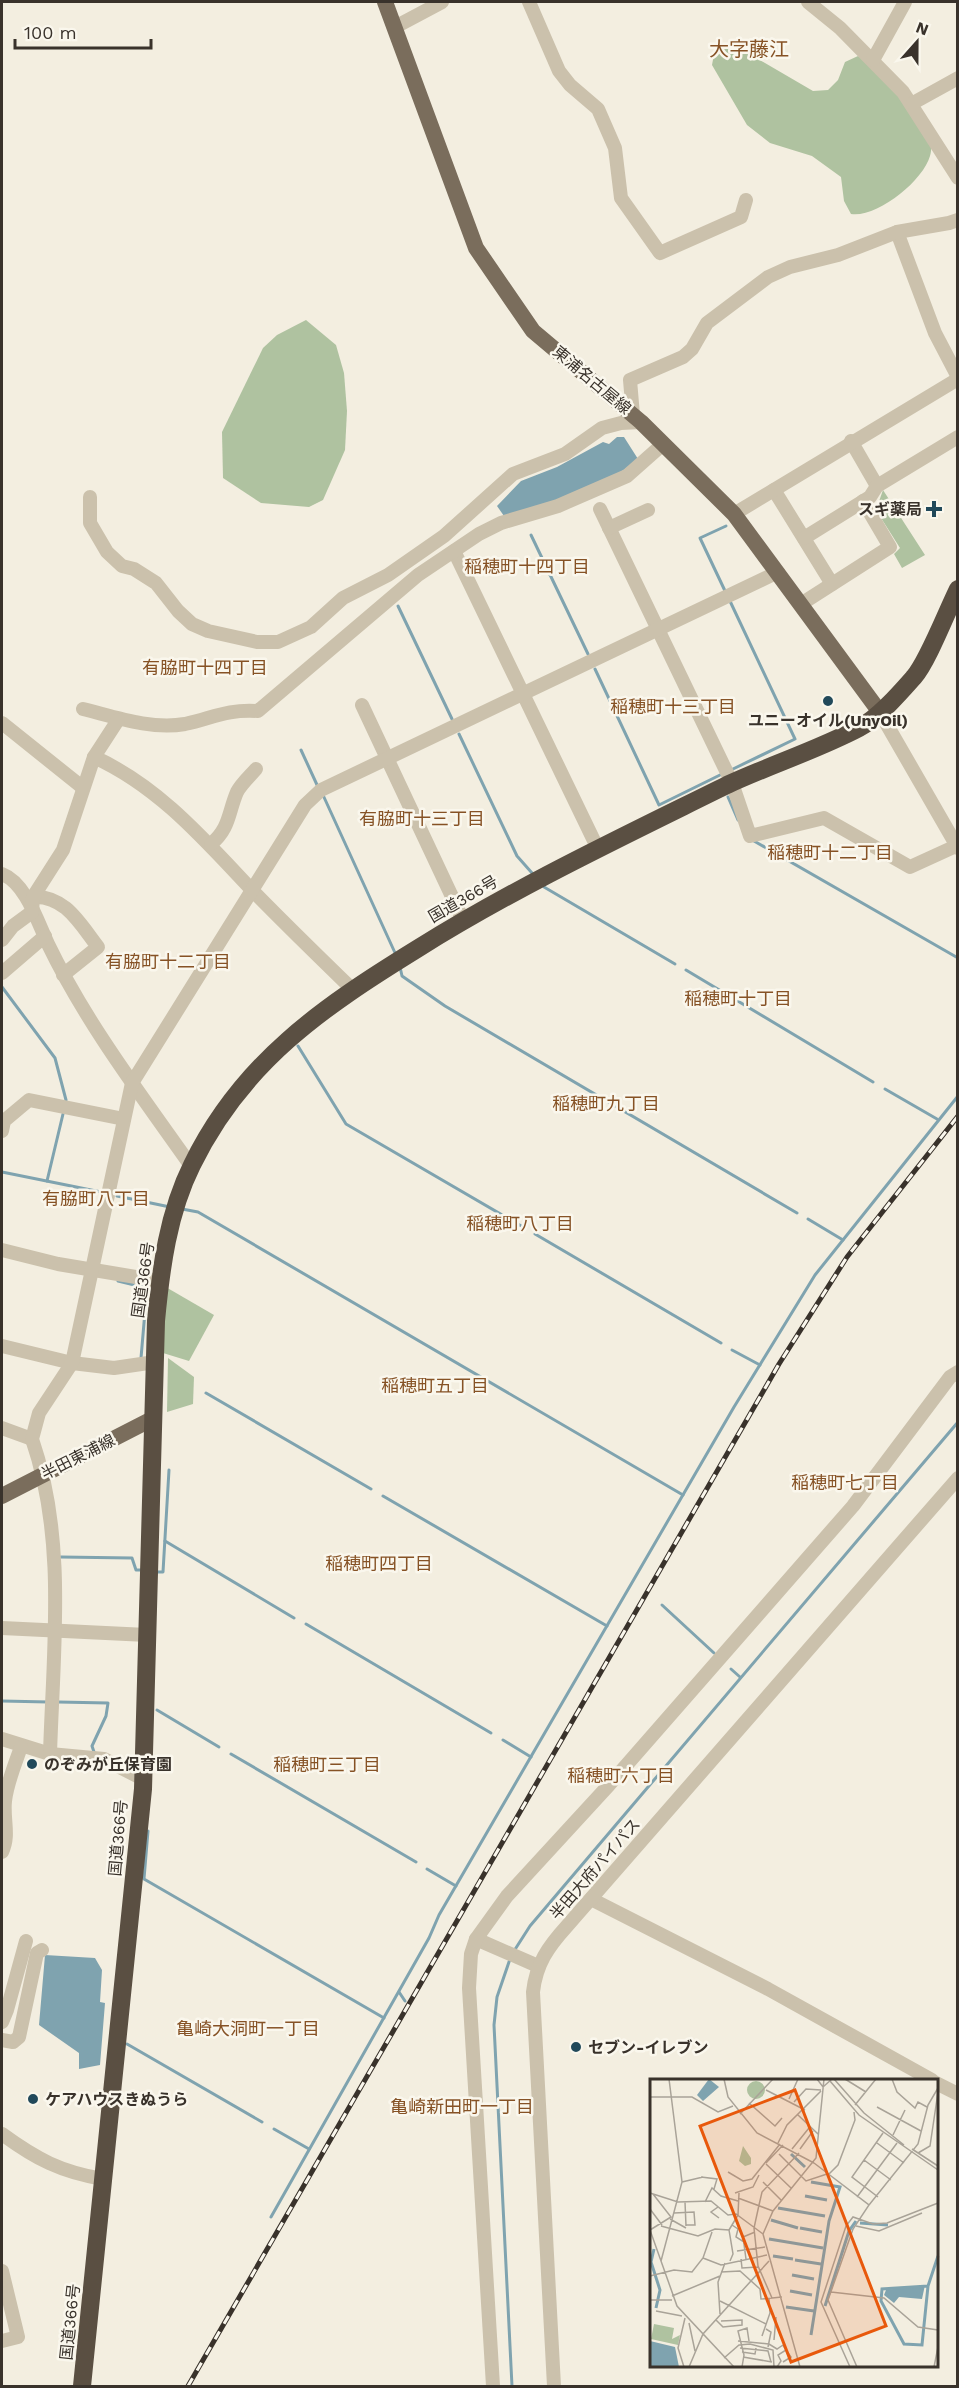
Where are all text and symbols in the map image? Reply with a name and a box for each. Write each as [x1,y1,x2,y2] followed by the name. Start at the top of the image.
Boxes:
[15,12,152,50] scale bar
[887,12,947,72] north arrow
[913,17,931,39] text: N
[24,22,77,43] text: 100 m
[709,37,789,61] district label: 大字藤江
[549,342,635,418] street label: 東浦名古屋線
[858,500,922,519] place label: スギ薬局
[927,502,941,516] marker: スギ薬局
[464,556,590,577] district label: 稲穂町十四丁目
[142,657,268,678] district label: 有脇町十四丁目
[821,694,835,708] marker: ユニーオイル(UnyOil)
[610,696,736,717] district label: 稲穂町十三丁目
[748,711,908,730] place label: ユニーオイル(UnyOil)
[359,808,485,829] district label: 有脇町十三丁目
[767,842,893,863] district label: 稲穂町十二丁目
[425,872,501,926] street label: 国道366号
[105,951,231,972] district label: 有脇町十二丁目
[684,988,792,1009] district label: 稲穂町十丁目
[552,1093,660,1114] district label: 稲穂町九丁目
[42,1188,150,1209] district label: 有脇町八丁目
[466,1213,574,1234] district label: 稲穂町八丁目
[128,1241,158,1319] street label: 国道366号
[381,1375,489,1396] district label: 稲穂町五丁目
[38,1430,118,1484] street label: 半田東浦線
[791,1472,899,1493] district label: 稲穂町七丁目
[325,1553,433,1574] district label: 稲穂町四丁目
[273,1754,381,1775] district label: 稲穂町三丁目
[44,1755,172,1774] place label: のぞみが丘保育園
[25,1757,39,1771] marker: のぞみが丘保育園
[567,1765,675,1786] district label: 稲穂町六丁目
[105,1799,131,1877] street label: 国道366号
[546,1815,644,1923] street label: 半田大府パイパス
[176,2018,320,2039] district label: 亀崎大洞町一丁目
[588,2038,708,2057] place label: セブン-イレブン
[569,2040,583,2054] marker: セブン-イレブン
[650,2079,938,2367] inset map
[45,2090,188,2109] place label: ケアハウスきぬうら
[26,2092,40,2106] marker: ケアハウスきぬうら
[390,2096,534,2117] district label: 亀崎新田町一丁目
[57,2283,83,2361] street label: 国道366号

